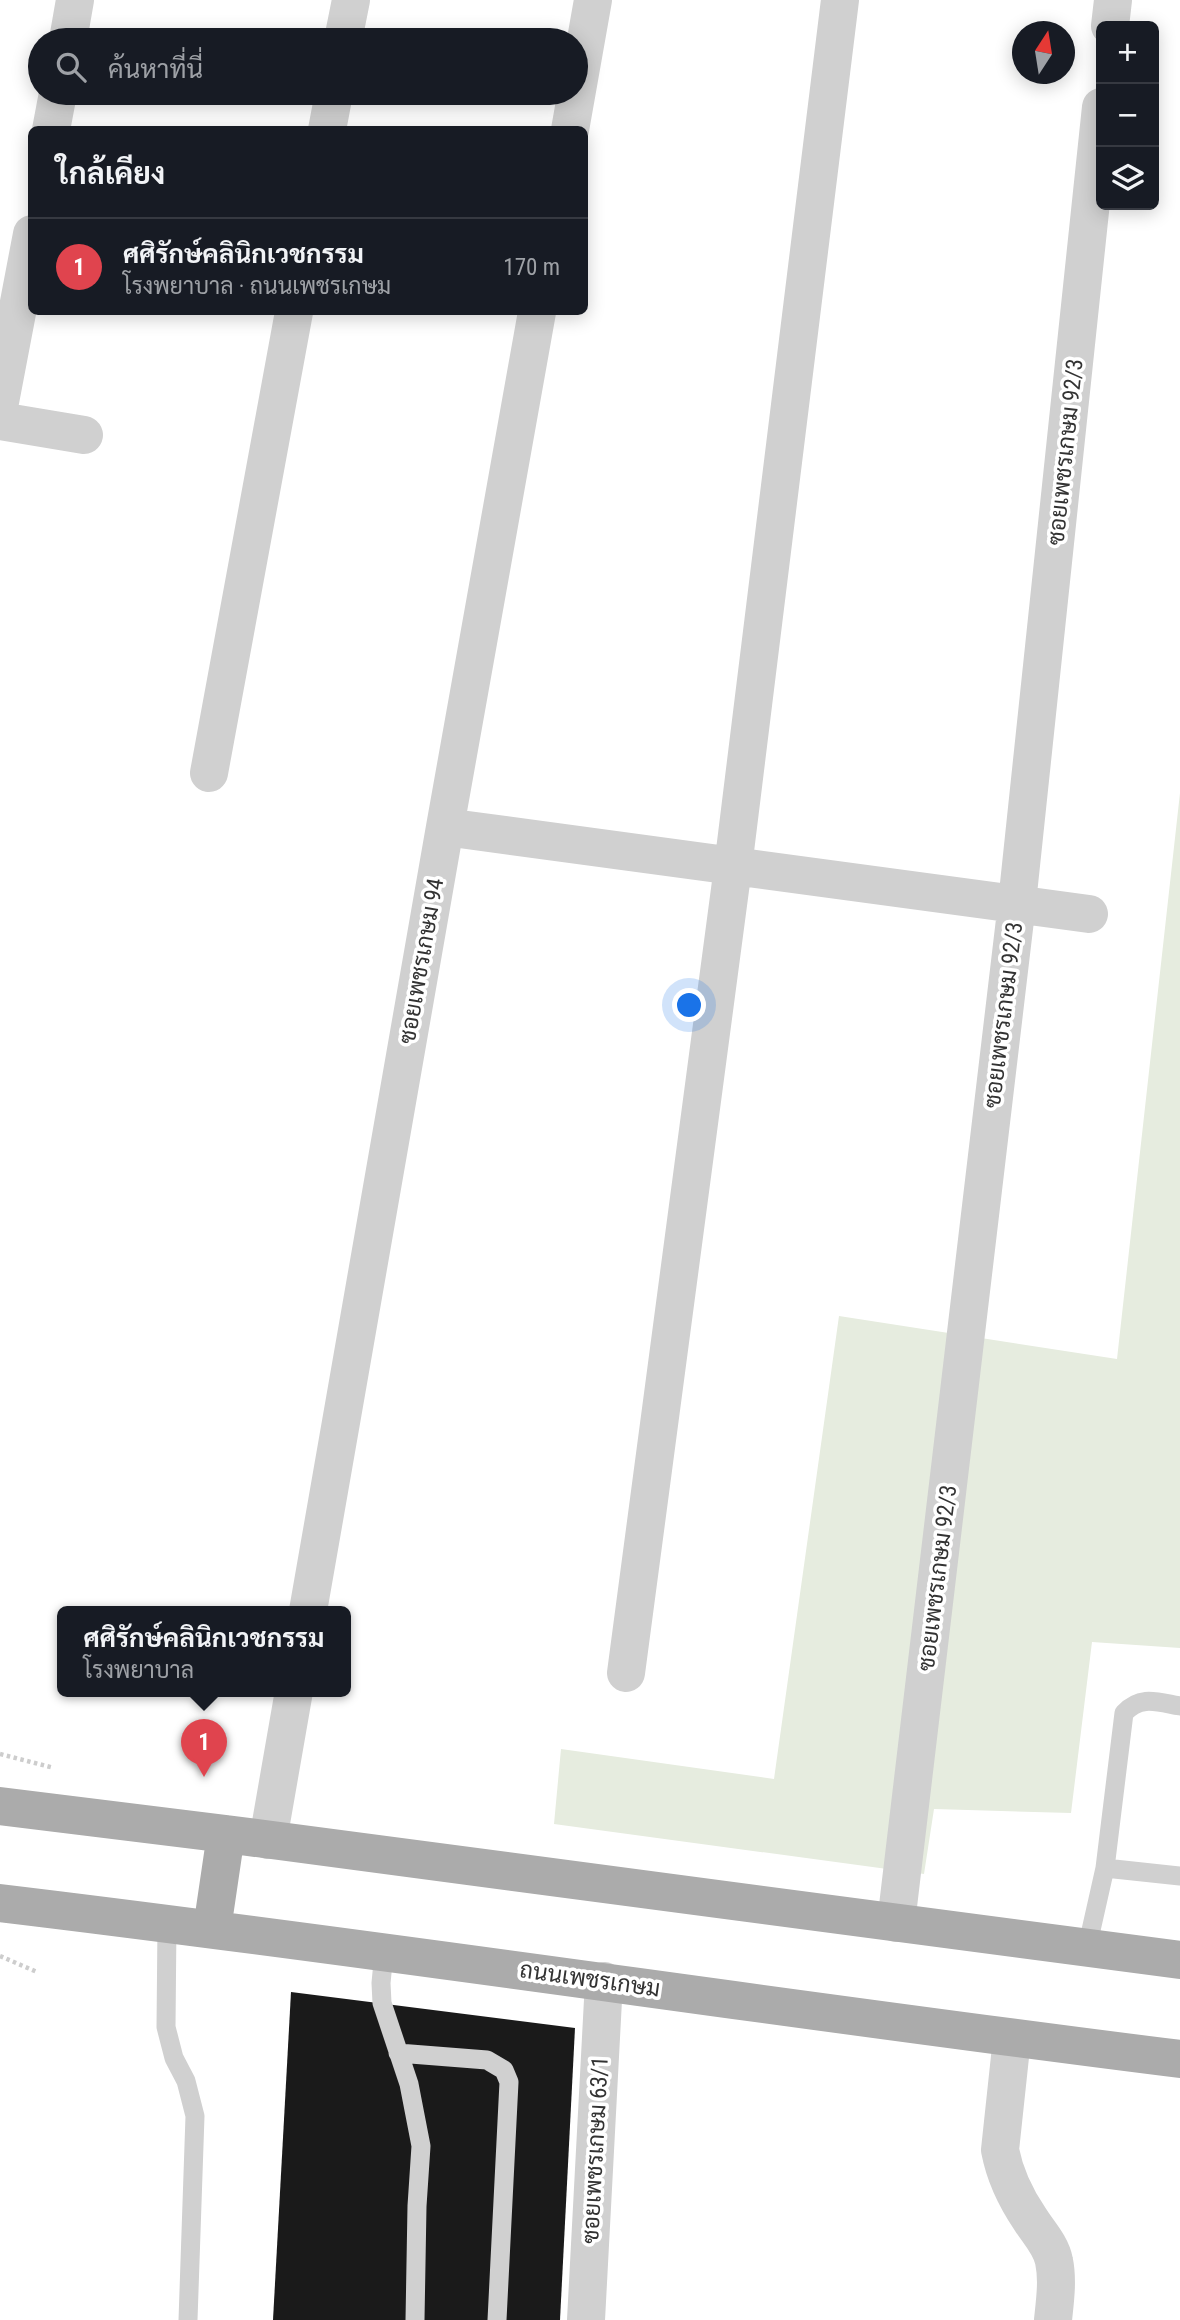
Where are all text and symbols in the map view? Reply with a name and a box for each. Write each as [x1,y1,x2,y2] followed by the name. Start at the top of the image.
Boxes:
[1012,21,1075,84] north arrow
[1096,21,1159,210] map controls
[1096,21,1159,84] button: +
[28,28,588,105] search box
[52,48,90,86] icon: search
[108,54,203,84] text: ค้นหาที่นี่
[1096,84,1159,147] button: −
[1096,147,1159,210] button: layers
[56,156,165,191] text: ใกล้เคียง
[123,239,364,269] text: ศศิรักษ์คลินิกเวชกรรม
[73,254,85,281] text: 1
[503,254,560,281] text: 170 m
[123,273,391,300] text: โรงพยาบาล · ถนนเพชรเกษม
[1042,357,1089,547] street label: ซอยเพชรเกษม 92/3
[394,876,449,1046] street label: ซอยเพชรเกษม 94
[979,920,1028,1110] street label: ซอยเพชรเกษม 92/3
[672,988,706,1022] your location
[913,1483,962,1673] street label: ซอยเพชรเกษม 92/3
[57,1606,351,1697] popup
[84,1623,324,1653] text: ศศิรักษ์คลินิกเวชกรรม
[84,1657,194,1684] text: โรงพยาบาล
[181,1719,227,1777] pin: 1
[518,1956,662,2003] street label: ถนนเพชรเกษม
[577,2056,614,2244] street label: ซอยเพชรเกษม 63/1

